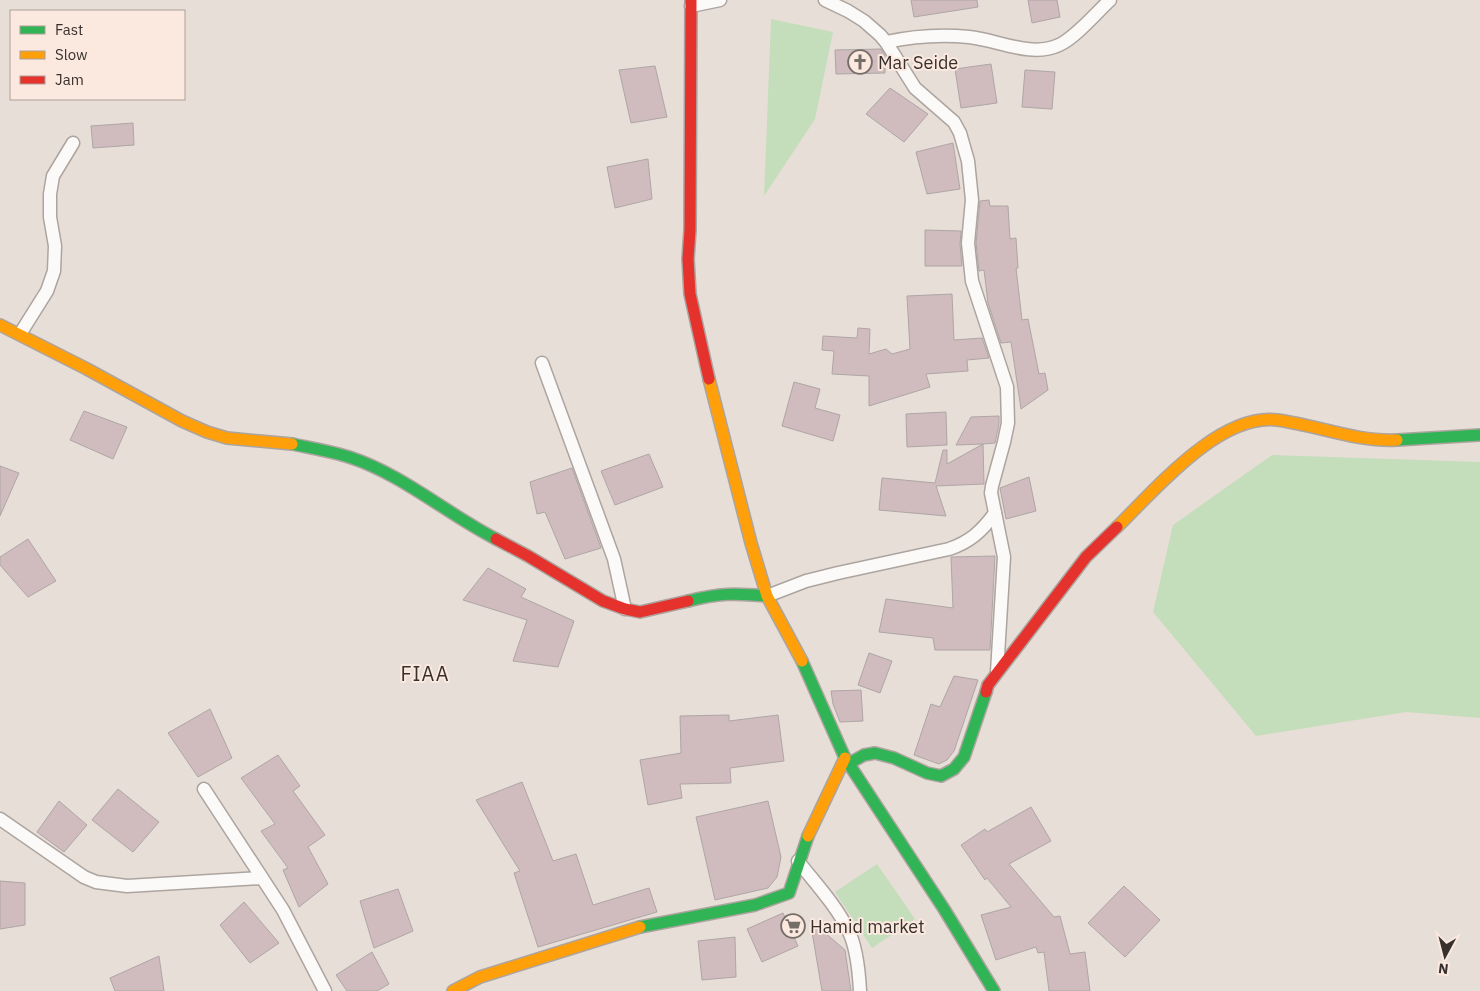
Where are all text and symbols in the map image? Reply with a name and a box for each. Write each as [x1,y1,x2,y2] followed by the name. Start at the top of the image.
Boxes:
[10,10,185,100] legend
[55,20,83,39] text: Fast
[55,45,88,64] text: Slow
[847,49,873,75] church icon: Mar Seide
[878,51,958,74] place label: Mar Seide
[55,70,84,89] text: Jam
[400,660,450,687] district label: FIAA
[780,913,806,939] supermarket icon: Hamid market
[810,915,925,938] place label: Hamid market
[1420,931,1470,981] north arrow
[1437,959,1450,978] text: N

